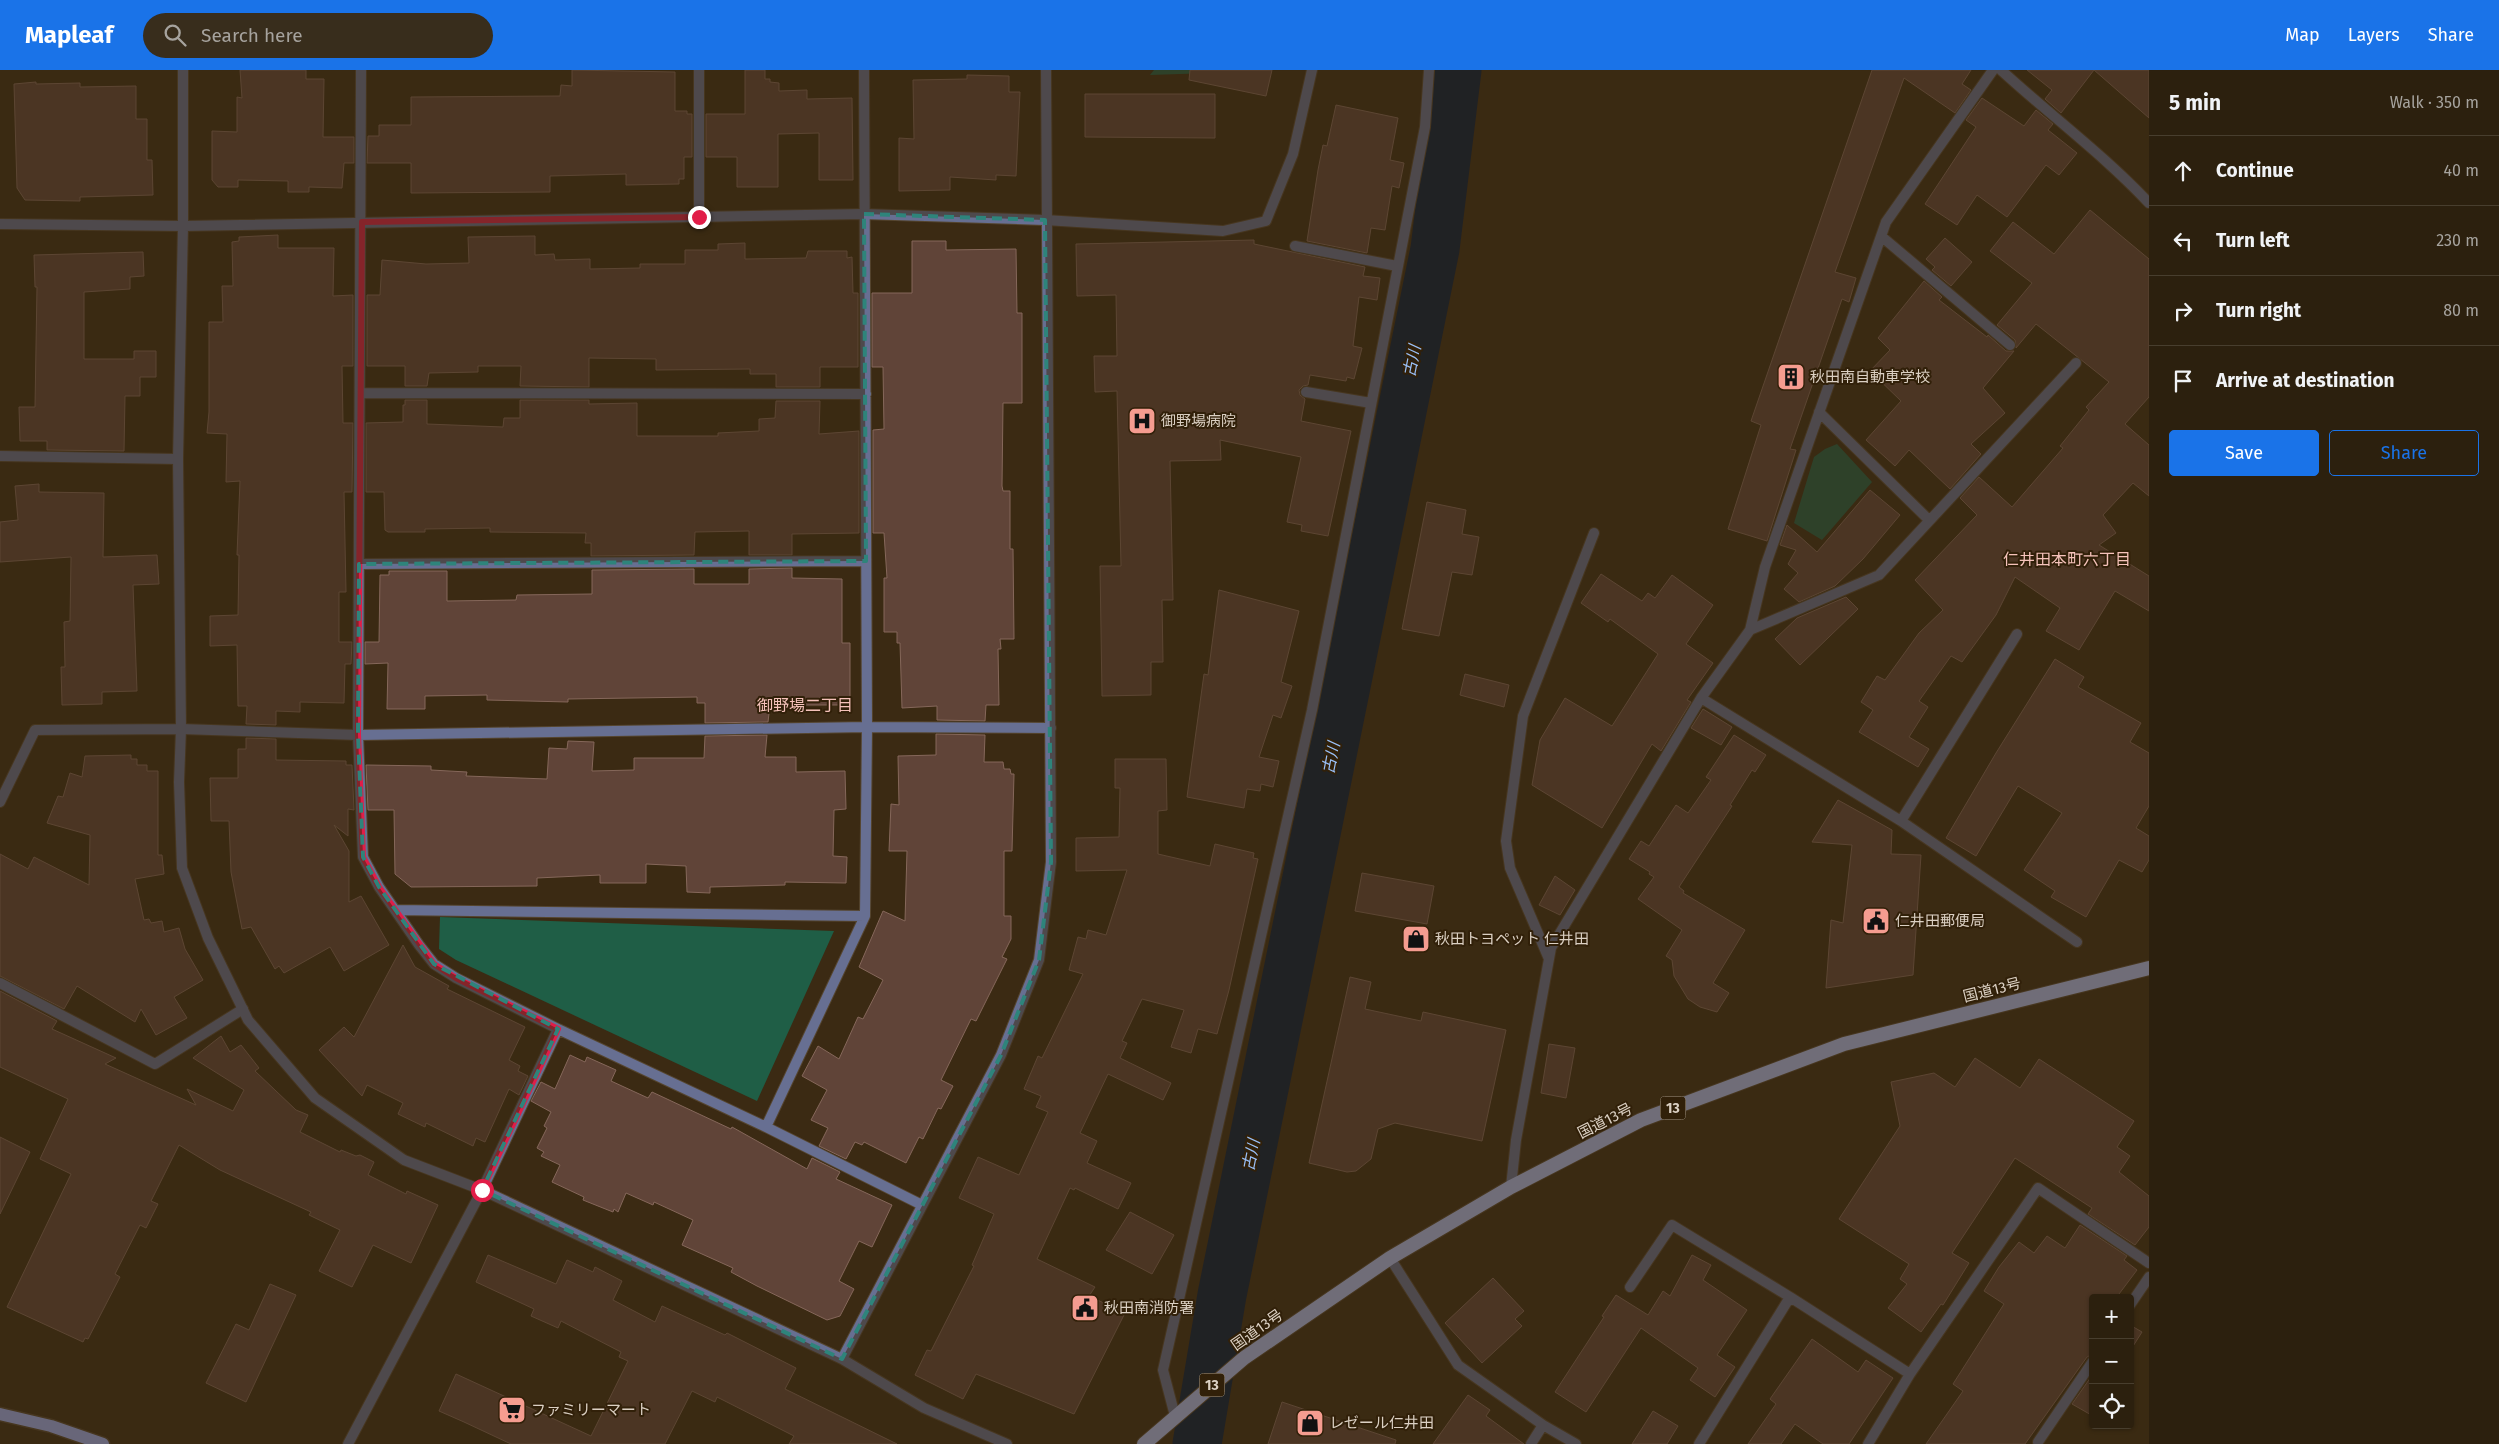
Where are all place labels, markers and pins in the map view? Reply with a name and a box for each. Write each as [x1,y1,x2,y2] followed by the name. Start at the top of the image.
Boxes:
[1776,362,1806,392] building icon: 秋田南自動車学校
[1810,368,1930,386] place label: 秋田南自動車学校
[1127,406,1157,436] hospital icon: 御野場病院
[1161,412,1236,430] place label: 御野場病院
[1861,906,1891,936] public building icon: 仁井田郵便局
[1895,912,1985,930] place label: 仁井田郵便局
[1401,924,1431,954] shop icon: 秋田トヨペット 仁井田
[1435,930,1589,948] place label: 秋田トヨペット 仁井田
[1070,1293,1100,1323] public building icon: 秋田南消防署
[1104,1299,1194,1317] place label: 秋田南消防署
[497,1395,527,1425] supermarket icon: ファミリーマート
[531,1401,651,1419] place label: ファミリーマート
[1295,1408,1325,1438] shop icon: レゼール仁井田
[1329,1414,1434,1432] place label: レゼール仁井田

